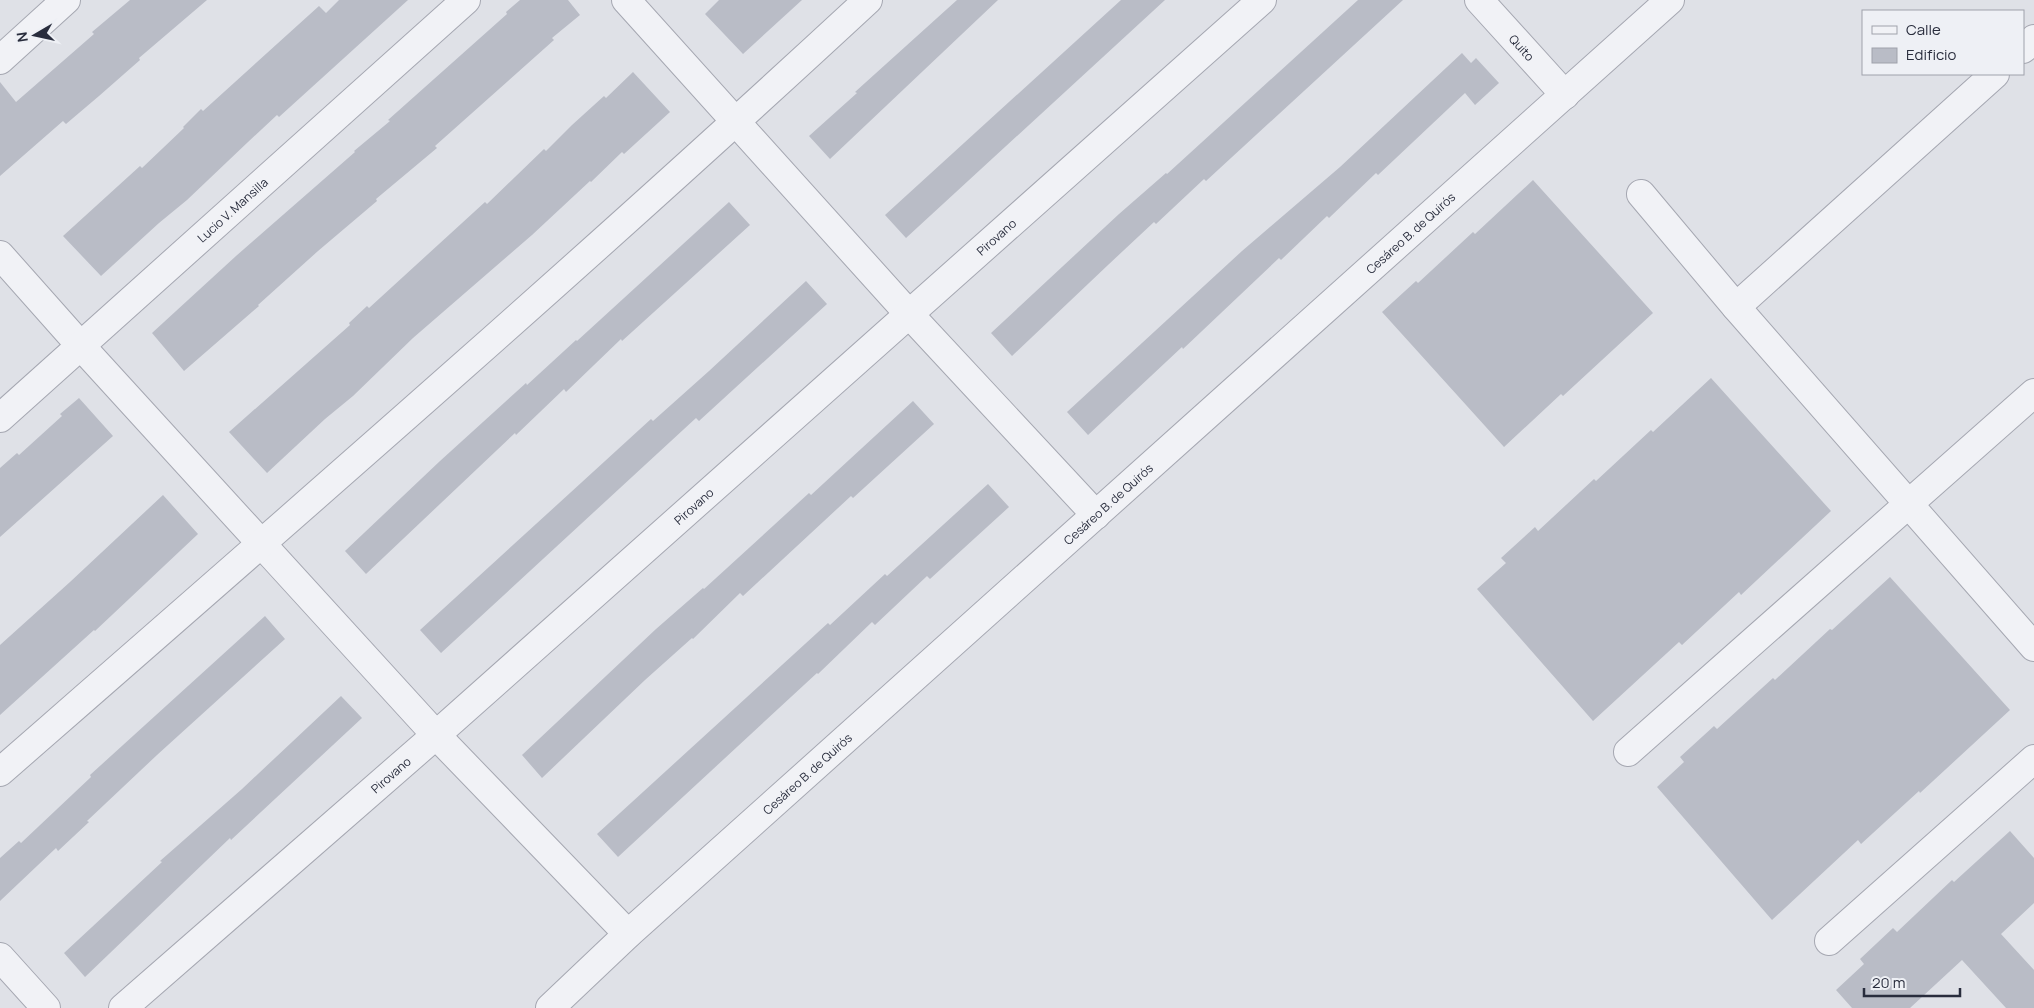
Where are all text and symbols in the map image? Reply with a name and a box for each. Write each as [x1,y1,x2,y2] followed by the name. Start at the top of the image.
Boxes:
[10,10,60,60] north arrow
[1862,10,2024,75] legend
[1906,19,1941,40] text: Calle
[11,31,32,44] text: N
[1505,31,1538,64] street label: Quito
[1906,44,1957,65] text: Edificio
[193,173,271,246] street label: Lucio V. Mansilla
[1362,188,1459,277] street label: Cesáreo B. de Quirós
[973,214,1020,259] street label: Pirovano
[1060,459,1156,548] street label: Cesáreo B. de Quirós
[670,484,717,528] street label: Pirovano
[759,729,855,818] street label: Cesáreo B. de Quirós
[367,753,414,797] street label: Pirovano
[1864,966,1960,998] scale bar
[1872,972,1905,993] text: 20 m

